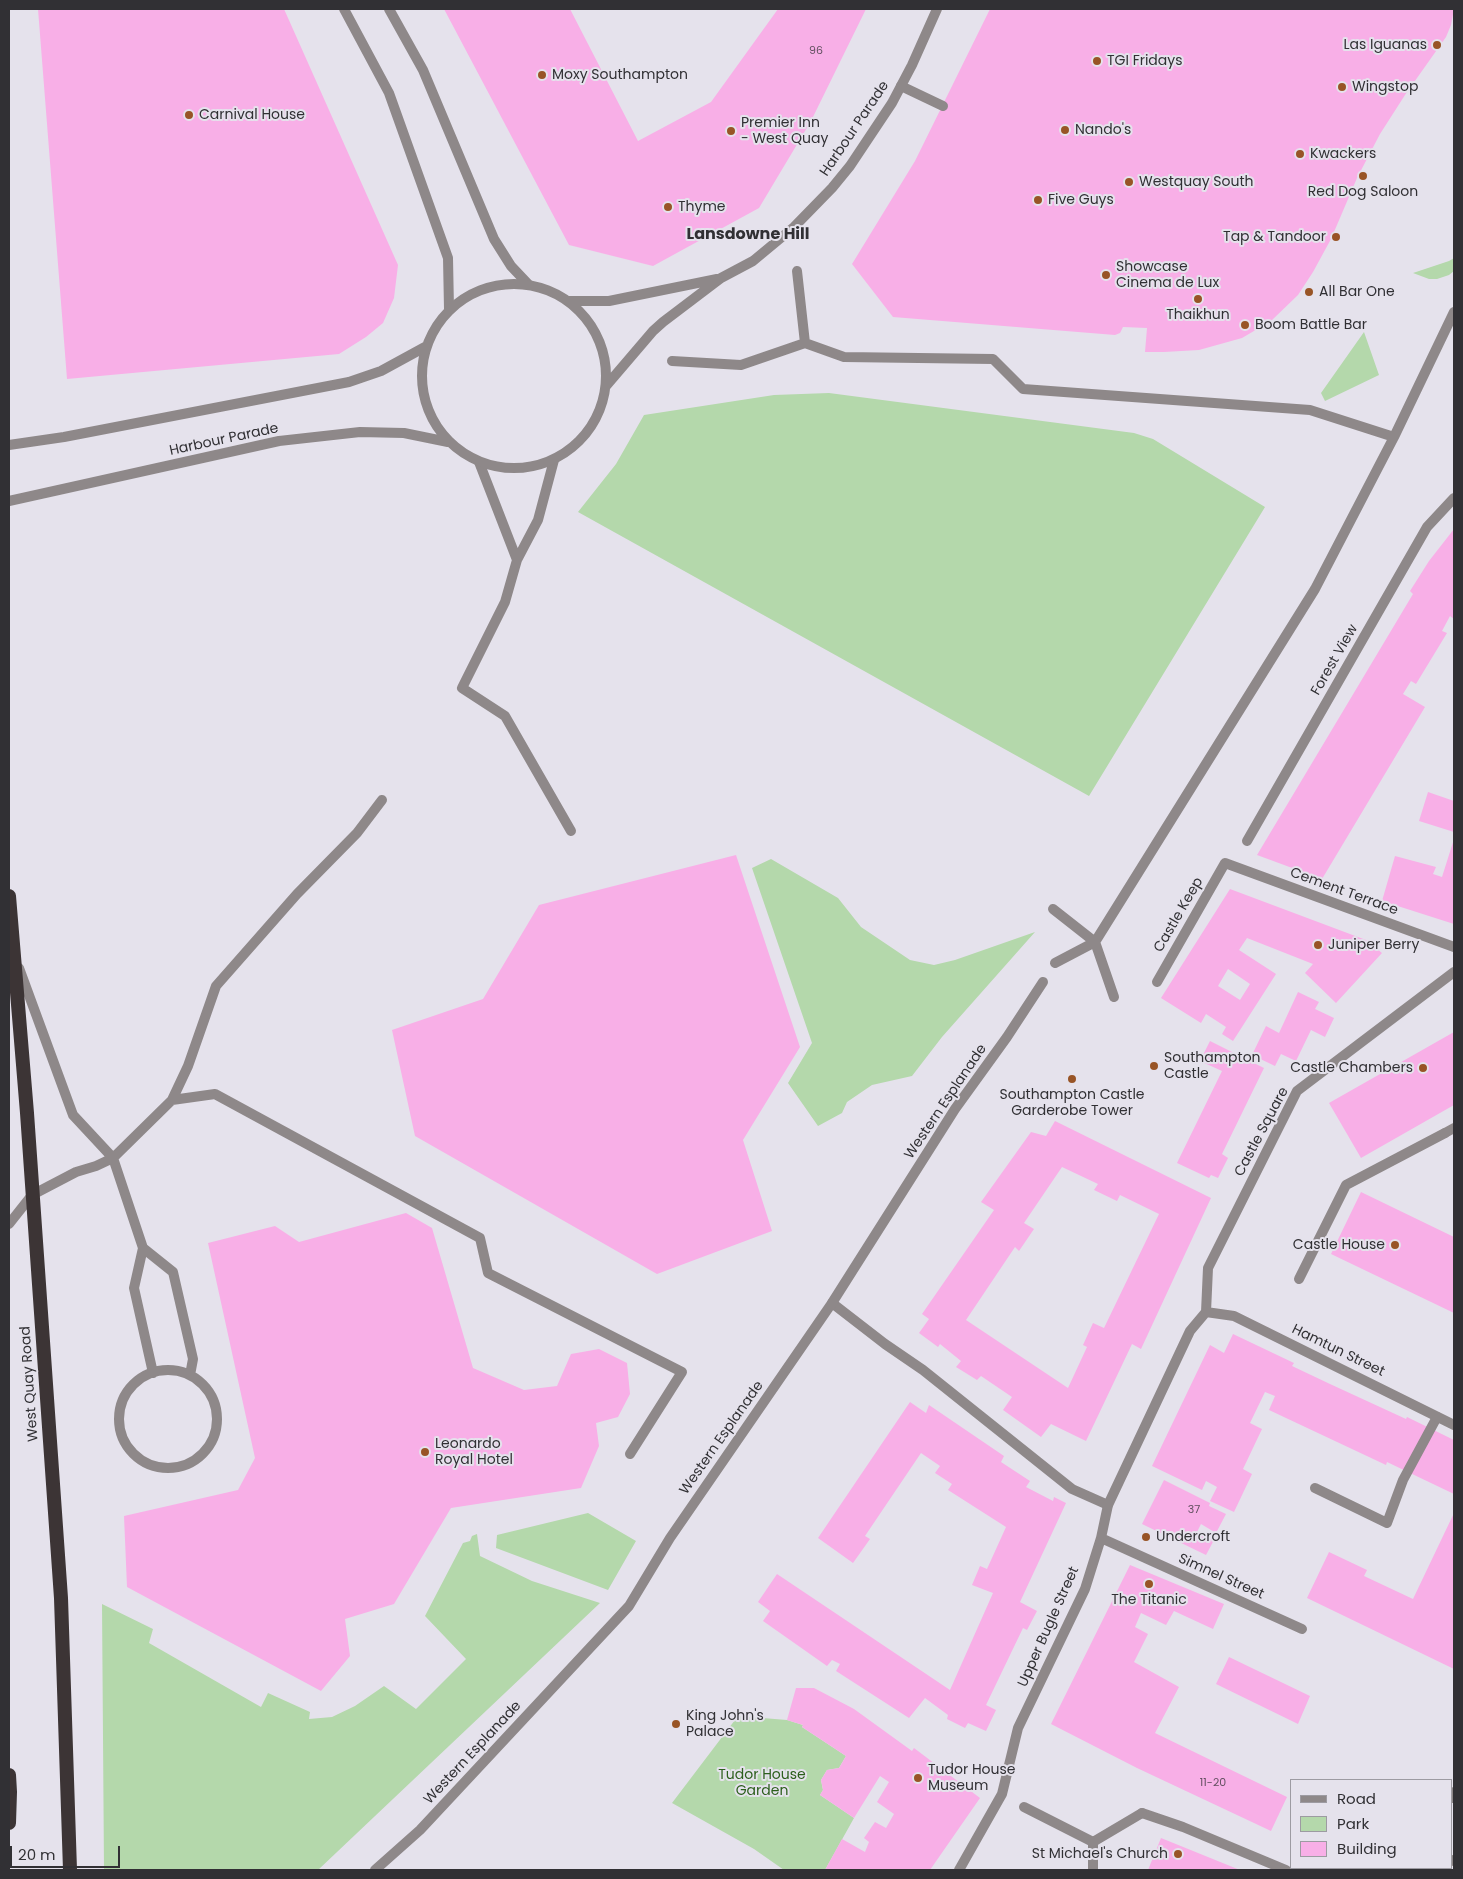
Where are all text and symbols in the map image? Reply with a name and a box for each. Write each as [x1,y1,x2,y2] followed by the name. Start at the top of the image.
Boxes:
[1343,37,1427,53] place label: Las Iguanas
[1431,39,1443,51] marker: Las Iguanas
[809,44,823,58] house number: 96
[1107,53,1182,69] place label: TGI Fridays
[1091,55,1103,67] marker: TGI Fridays
[552,67,688,83] place label: Moxy Southampton
[536,69,548,81] marker: Moxy Southampton
[817,78,893,180] street label: Harbour Parade
[1352,79,1418,95] place label: Wingstop
[1336,81,1348,93] marker: Wingstop
[199,107,305,123] place label: Carnival House
[183,109,195,121] marker: Carnival House
[741,115,828,148] place label: Premier Inn - West Quay
[1075,122,1131,138] place label: Nando's
[1059,124,1071,136] marker: Nando's
[725,125,737,137] marker: Premier Inn - West Quay
[1310,146,1376,162] place label: Kwackers
[1294,148,1306,160] marker: Kwackers
[1357,170,1369,182] marker: Red Dog Saloon
[1139,174,1253,190] place label: Westquay South
[1123,176,1135,188] marker: Westquay South
[1308,184,1418,200] place label: Red Dog Saloon
[1048,192,1114,208] place label: Five Guys
[1032,194,1044,206] marker: Five Guys
[678,199,726,215] place label: Thyme
[662,201,674,213] marker: Thyme
[686,225,810,245] district label: Lansdowne Hill
[1223,229,1326,245] place label: Tap & Tandoor
[1330,231,1342,243] marker: Tap & Tandoor
[1116,259,1219,292] place label: Showcase Cinema de Lux
[1100,269,1112,281] marker: Showcase Cinema de Lux
[1319,284,1395,300] place label: All Bar One
[1303,286,1315,298] marker: All Bar One
[1192,293,1204,305] marker: Thaikhun
[1166,307,1230,323] place label: Thaikhun
[1255,317,1367,333] place label: Boom Battle Bar
[1239,319,1251,331] marker: Boom Battle Bar
[168,420,280,460] street label: Harbour Parade
[1308,622,1362,698] street label: Forest View
[1288,865,1400,919] street label: Cement Terrace
[1151,875,1207,955] street label: Castle Keep
[1328,937,1419,953] place label: Juniper Berry
[1312,939,1324,951] marker: Juniper Berry
[901,1041,991,1163] street label: Western Esplanade
[1164,1050,1261,1082] place label: Southampton Castle
[1148,1060,1160,1072] marker: Southampton Castle
[1290,1060,1413,1076] place label: Castle Chambers
[1417,1062,1429,1074] marker: Castle Chambers
[1066,1073,1078,1085] marker: Southampton Castle Garderobe Tower
[1231,1085,1293,1179] street label: Castle Square
[999,1087,1145,1120] place label: Southampton Castle Garderobe Tower
[1293,1237,1385,1253] place label: Castle House
[1389,1239,1401,1251] marker: Castle House
[1289,1321,1387,1381] street label: Hamtun Street
[18,1326,42,1442] street label: West Quay Road
[676,1378,768,1498] street label: Western Esplanade
[435,1436,513,1468] place label: Leonardo Royal Hotel
[419,1446,431,1458] marker: Leonardo Royal Hotel
[1188,1503,1200,1517] house number: 37
[1156,1529,1230,1545] place label: Undercroft
[1140,1531,1152,1543] marker: Undercroft
[1176,1551,1266,1603] street label: Simnel Street
[1015,1564,1083,1690] street label: Upper Bugle Street
[1143,1578,1155,1590] marker: The Titanic
[1111,1592,1187,1608] place label: The Titanic
[421,1698,525,1808] street label: Western Esplanade
[686,1708,764,1740] place label: King John's Palace
[670,1718,682,1730] marker: King John's Palace
[928,1762,1016,1794] place label: Tudor House Museum
[718,1767,806,1800] park label: Tudor House Garden
[912,1772,924,1784] marker: Tudor House Museum
[1200,1776,1226,1790] house number: 11-20
[1290,1779,1453,1869] legend
[1337,1788,1376,1809] text: Road
[1337,1813,1369,1834] text: Park
[12,1836,122,1868] scale bar
[1337,1838,1397,1859] text: Building
[18,1844,56,1865] text: 20 m
[1032,1846,1168,1862] place label: St Michael's Church
[1172,1848,1184,1860] marker: St Michael's Church

